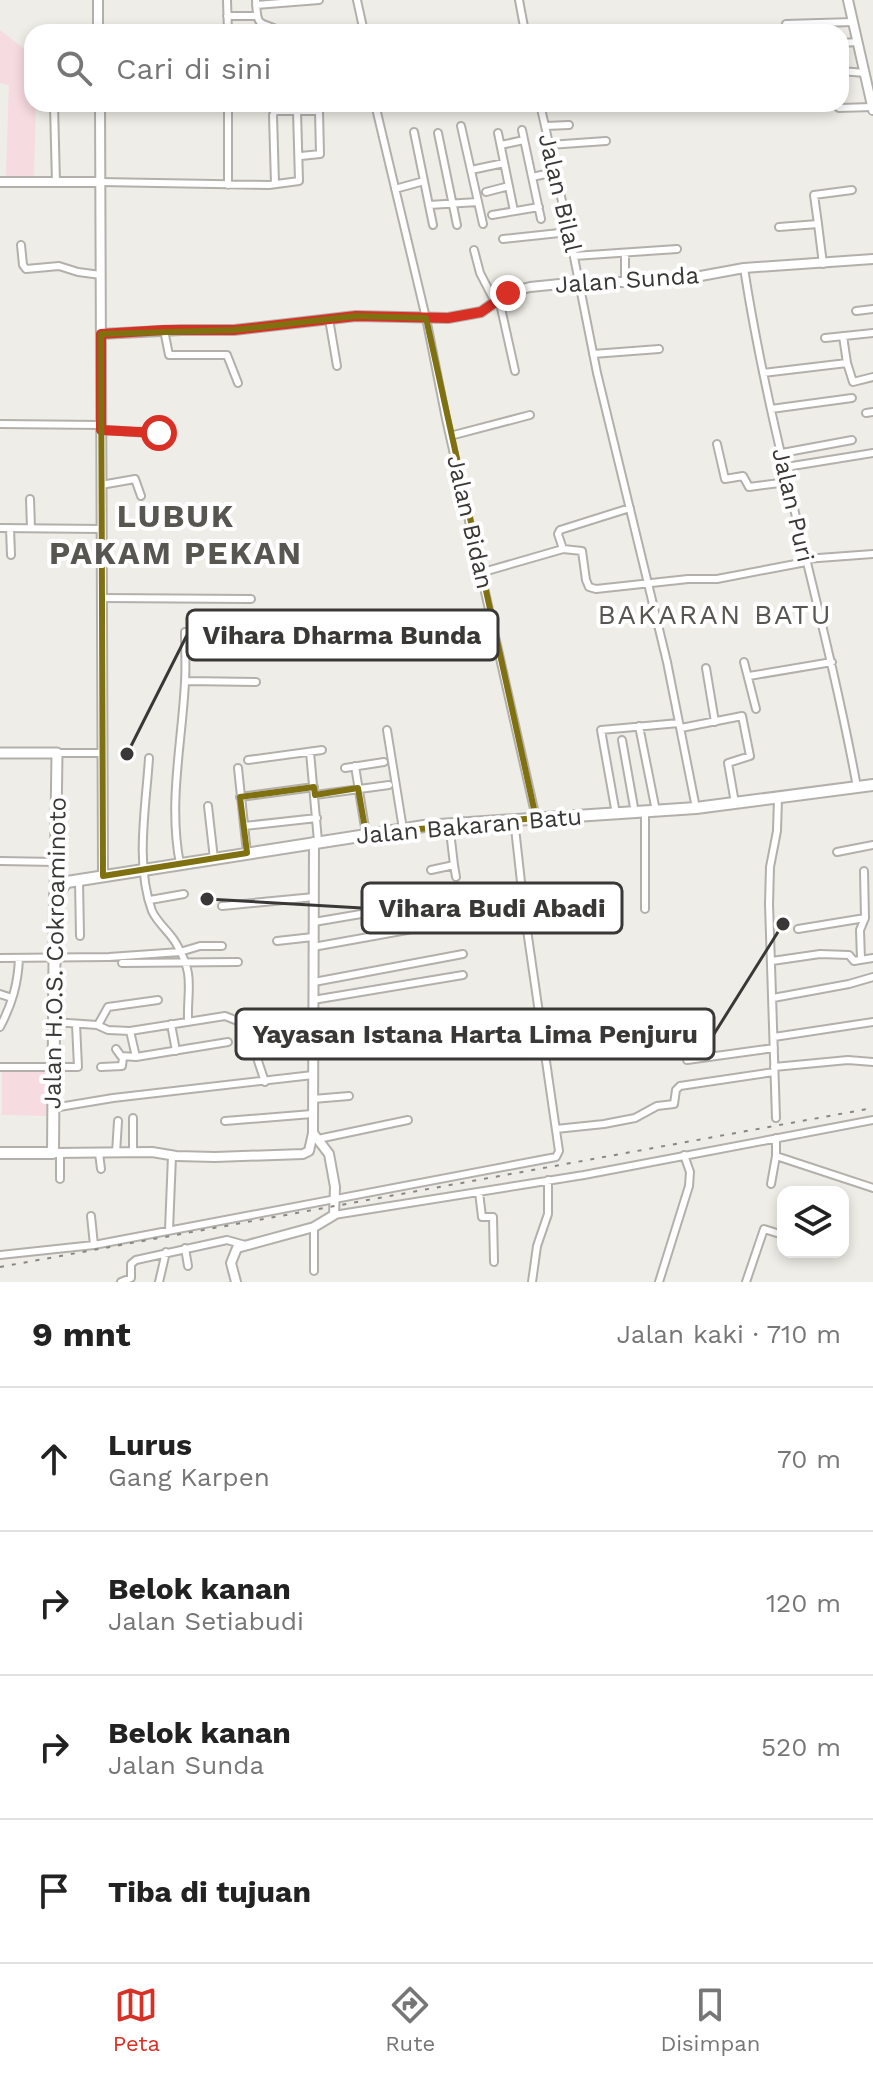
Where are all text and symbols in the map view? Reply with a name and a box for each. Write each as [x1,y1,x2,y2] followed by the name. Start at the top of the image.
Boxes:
[24,24,849,112] search box
[52,46,96,90] icon: search
[116,51,271,86] text: Cari di sini
[533,131,587,256] street label: Jalan Bilal
[554,261,700,299] street label: Jalan Sunda
[490,275,526,311] route end
[141,415,177,451] route start
[766,445,820,565] street label: Jalan Puri
[441,452,499,592] street label: Jalan Bidan
[49,497,303,572] district label: LUBUK PAKAM PEKAN
[597,598,833,631] district label: BAKARAN BATU
[187,610,498,660] callout: Vihara Dharma Bunda
[203,620,481,650] text: Vihara Dharma Bunda
[38,797,72,1109] street label: Jalan H.O.S. Cokroaminoto
[355,802,583,850] street label: Jalan Bakaran Batu
[362,883,622,933] callout: Vihara Budi Abadi
[378,893,606,923] text: Vihara Budi Abadi
[236,1009,714,1059] callout: Yayasan Istana Harta Lima Penjuru
[252,1019,698,1049] text: Yayasan Istana Harta Lima Penjuru
[777,1186,849,1258] map controls
[777,1186,849,1258] button: layers
[32,1314,131,1354] text: 9 mnt
[616,1319,841,1349] text: Jalan kaki · 710 m
[108,1427,192,1462] text: Lurus
[32,1437,76,1481] icon: ahead
[777,1444,841,1474] text: 70 m
[108,1462,270,1492] text: Gang Karpen
[108,1571,291,1606] text: Belok kanan
[32,1581,76,1625] icon: right
[766,1588,841,1618] text: 120 m
[108,1606,304,1636] text: Jalan Setiabudi
[108,1715,291,1750] text: Belok kanan
[32,1725,76,1769] icon: right
[761,1732,841,1762] text: 520 m
[108,1750,264,1780] text: Jalan Sunda
[32,1869,76,1913] icon: arrive
[108,1874,311,1909] text: Tiba di tujuan
[113,1983,160,2056] tab: Peta
[385,1983,435,2056] tab: Rute
[660,1983,760,2056] tab: Disimpan

